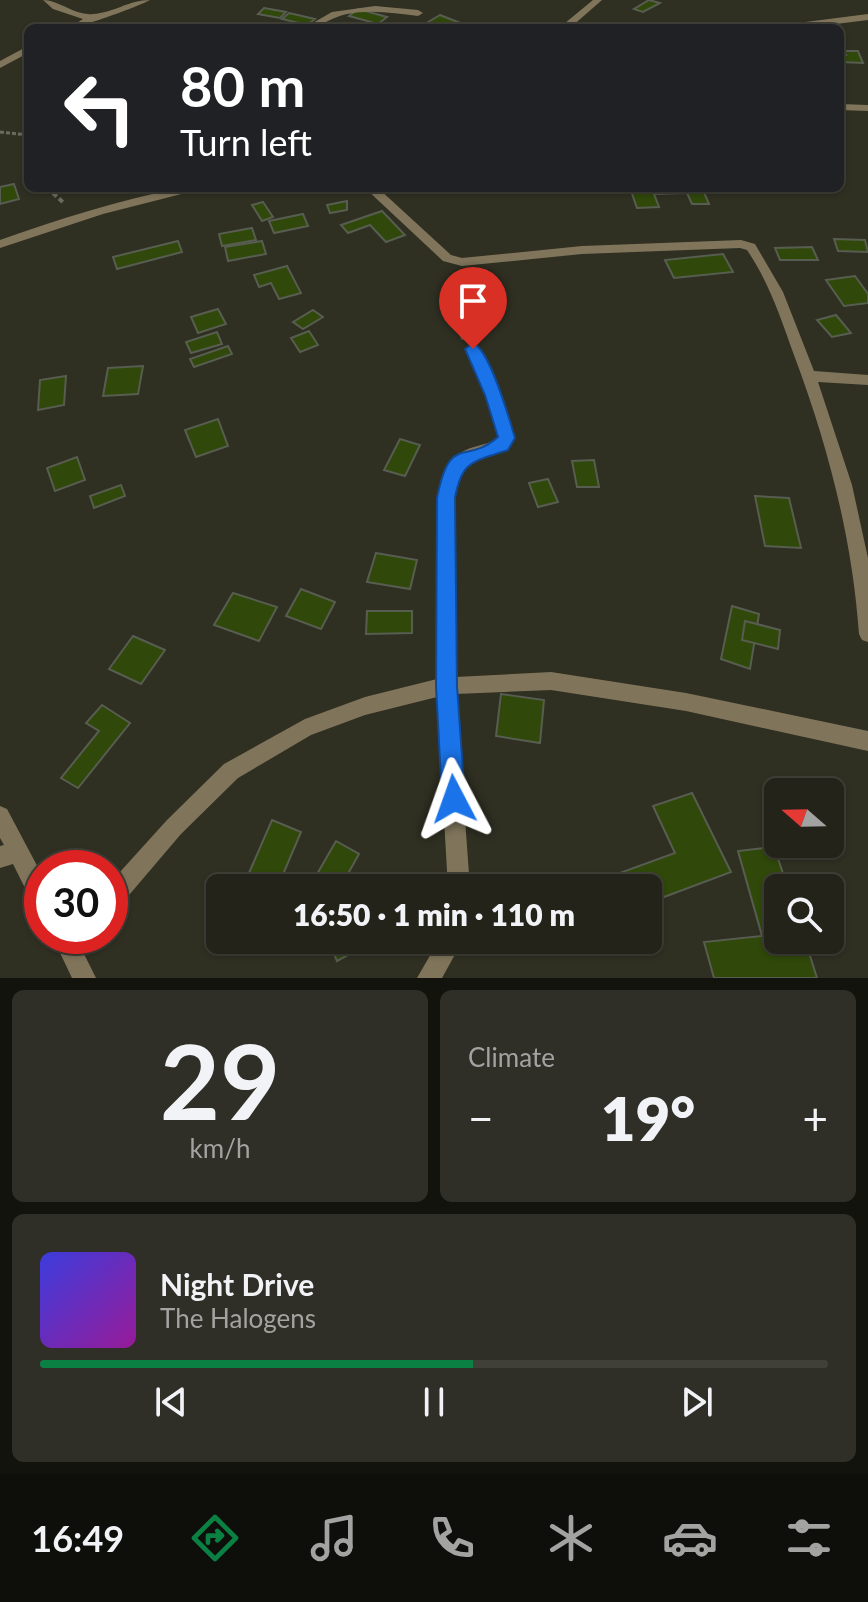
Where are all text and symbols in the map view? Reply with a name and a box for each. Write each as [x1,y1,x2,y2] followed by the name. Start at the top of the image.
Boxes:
[180,52,305,119] text: 80 m
[48,56,152,160] icon: left
[180,120,312,164] text: Turn left
[439,267,507,349] pin
[451,279,495,323] icon: arrive
[412,757,496,841] position arrow
[764,778,844,858] north arrow
[764,778,844,954] map controls
[24,850,128,954] speed limit sign: 30
[764,874,844,954] button: search
[293,896,575,932] text: 16:50 · 1 min · 110 m
[160,1017,280,1142] text: 29
[468,1041,555,1073] text: Climate
[601,1082,695,1154] text: 19°
[468,1092,494,1144] text: −
[802,1092,828,1144] text: +
[190,1132,250,1164] text: km/h
[160,1266,314,1302] text: Night Drive
[160,1302,316,1334] text: The Halogens
[149,1380,193,1424] icon: previous
[412,1380,456,1424] icon: pause
[675,1380,719,1424] icon: next
[187,1510,243,1566] icon: directions
[306,1510,362,1566] icon: music
[424,1510,480,1566] icon: phone
[543,1510,599,1566] icon: climate
[662,1510,718,1566] icon: car
[781,1510,837,1566] icon: filters
[31,1516,124,1560] text: 16:49

